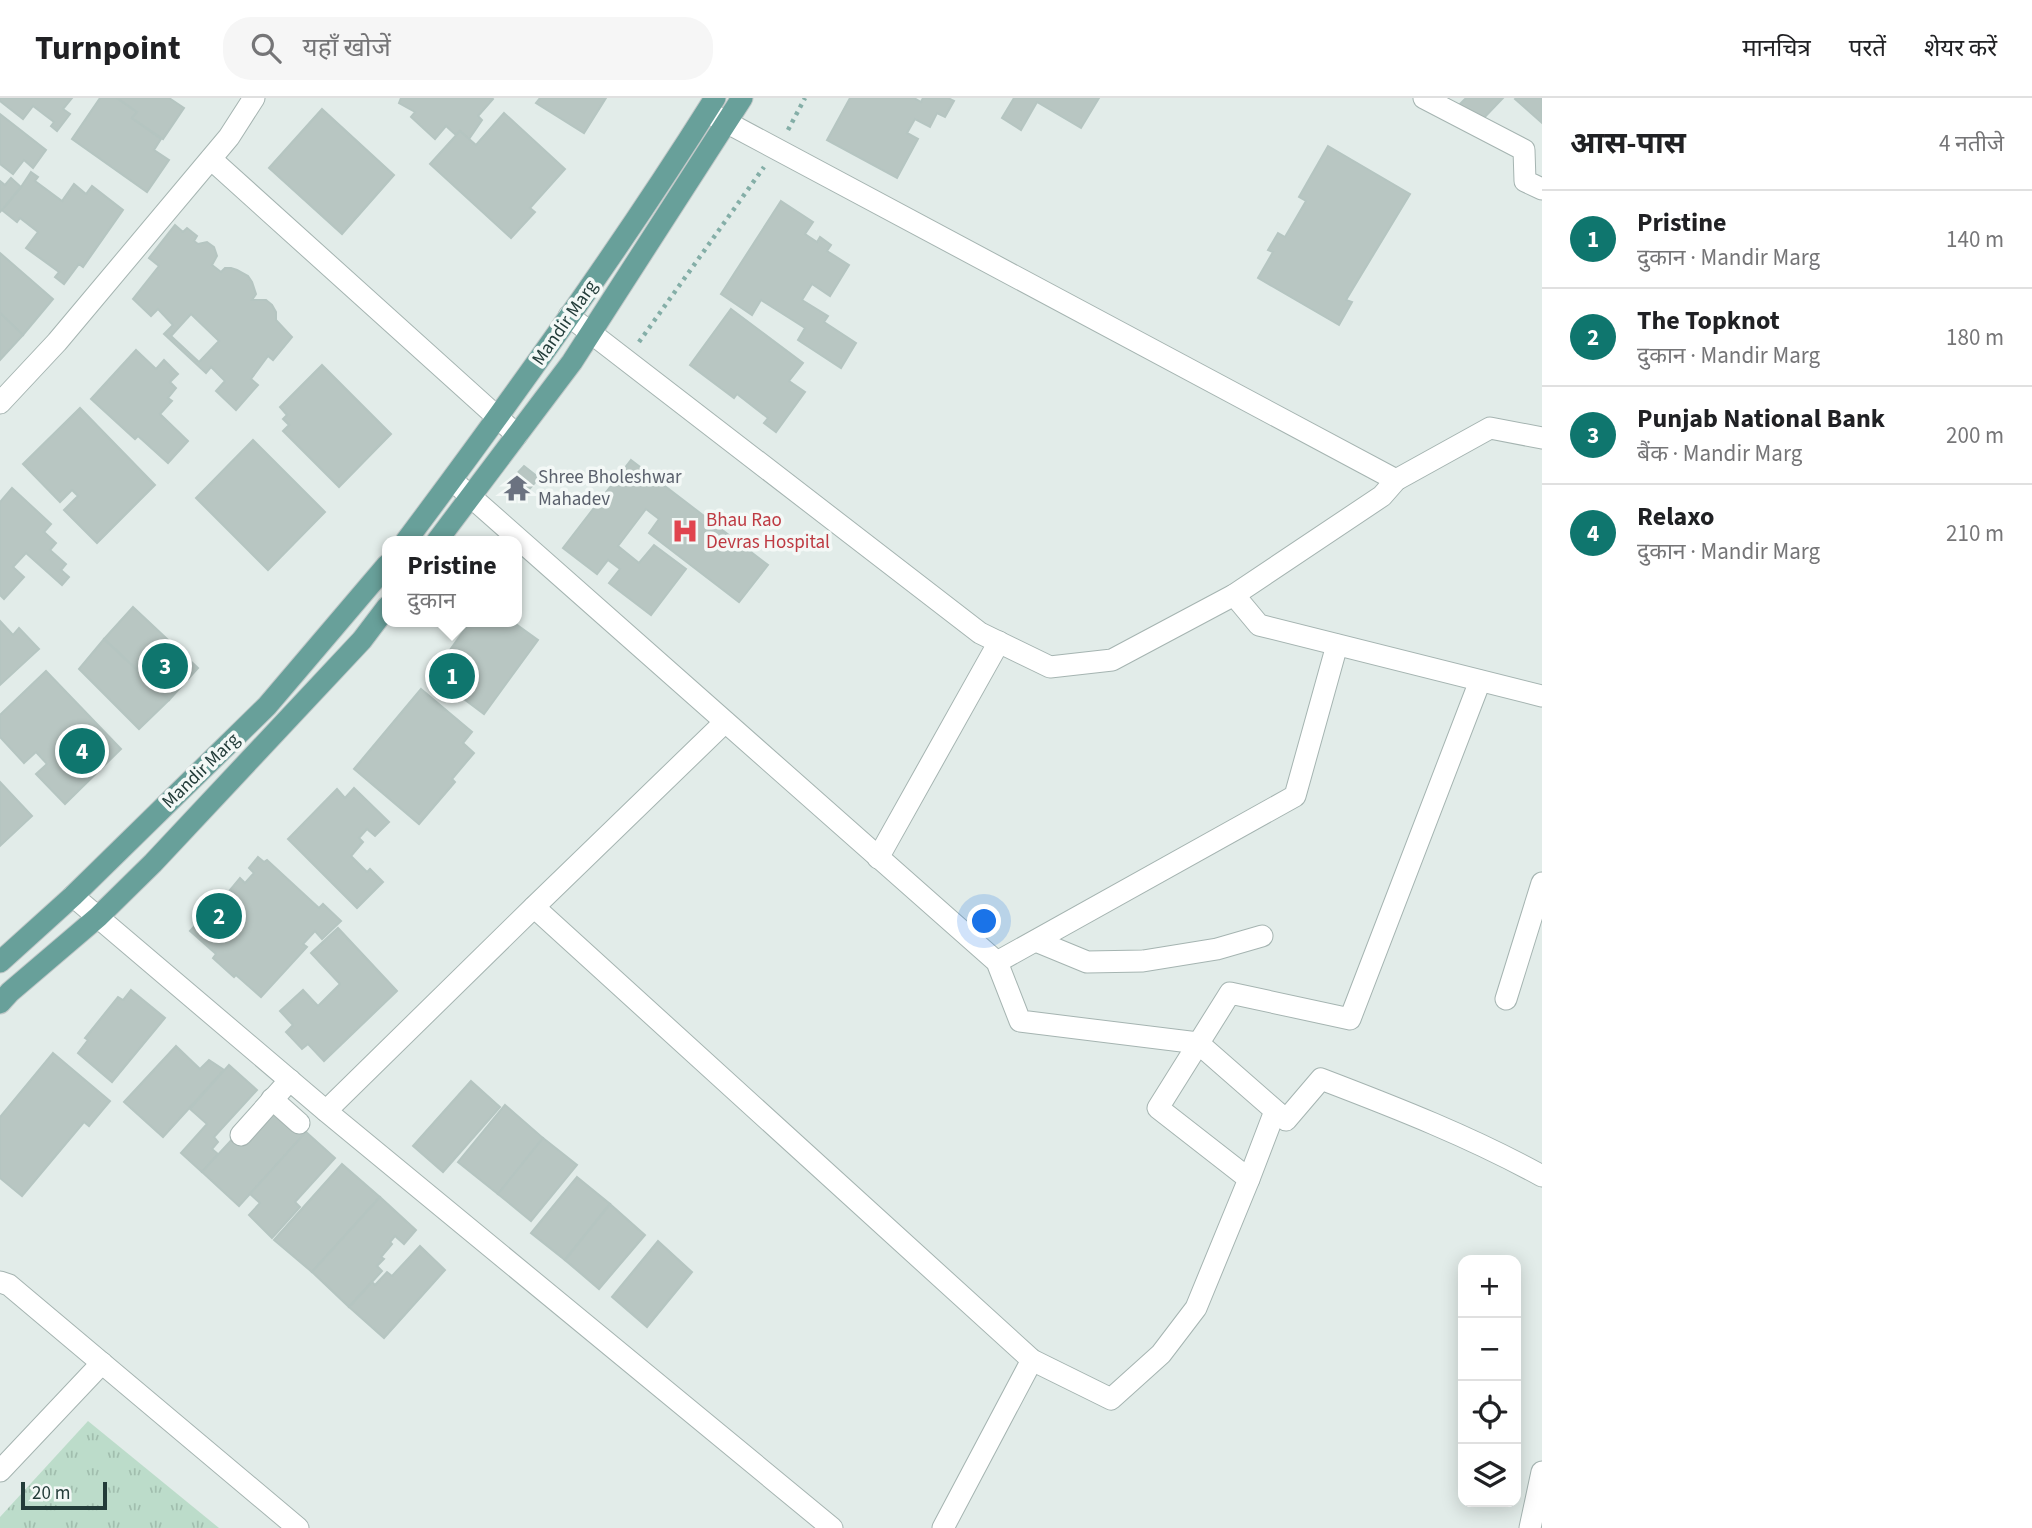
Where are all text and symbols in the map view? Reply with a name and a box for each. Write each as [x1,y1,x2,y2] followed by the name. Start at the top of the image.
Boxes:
[223,17,713,80] search box
[35,25,181,72] text: Turnpoint
[247,29,285,67] icon: search
[303,29,391,66] text: यहाँ खोजें
[1742,31,1811,66] text: मानचित्र
[1849,31,1886,66] text: परतें
[1924,31,1997,66] text: शेयर करें
[1570,122,1686,165] text: आस-पास
[1939,127,2004,160] text: 4 नतीजे
[1637,204,1727,241] text: Pristine
[1587,223,1599,256] text: 1
[1946,223,2004,256] text: 140 m
[1637,241,1820,274] text: दुकान · Mandir Marg
[526,274,605,371] street label: Mandir Marg
[1637,302,1780,339] text: The Topknot
[1587,321,1599,354] text: 2
[1946,321,2004,354] text: 180 m
[1637,339,1820,372] text: दुकान · Mandir Marg
[1637,400,1885,437] text: Punjab National Bank
[1587,419,1599,452] text: 3
[1946,419,2004,452] text: 200 m
[1637,437,1802,470] text: बैंक · Mandir Marg
[538,464,682,513] place label: Shree Bholeshwar Mahadev
[502,473,532,503] temple icon: Shree Bholeshwar Mahadev
[1637,498,1714,535] text: Relaxo
[706,507,830,556] place label: Bhau Rao Devras Hospital
[670,516,700,546] hospital icon: Bhau Rao Devras Hospital
[1587,517,1599,550] text: 4
[1946,517,2004,550] text: 210 m
[1637,535,1820,568] text: दुकान · Mandir Marg
[382,536,522,627] popup
[407,547,497,584] text: Pristine
[407,584,456,617] text: दुकान
[142,640,188,692] pin: 3
[429,650,475,702] pin: 1
[59,725,105,777] pin: 4
[156,727,246,815] street label: Mandir Marg
[196,890,242,942] pin: 2
[967,904,1001,938] your location
[1458,1255,1521,1507] map controls
[1458,1255,1521,1318] button: +
[1458,1318,1521,1381] button: −
[1458,1381,1521,1444] button: locate
[1458,1444,1521,1507] button: layers
[21,1479,107,1511] scale bar
[32,1480,70,1507] text: 20 m

